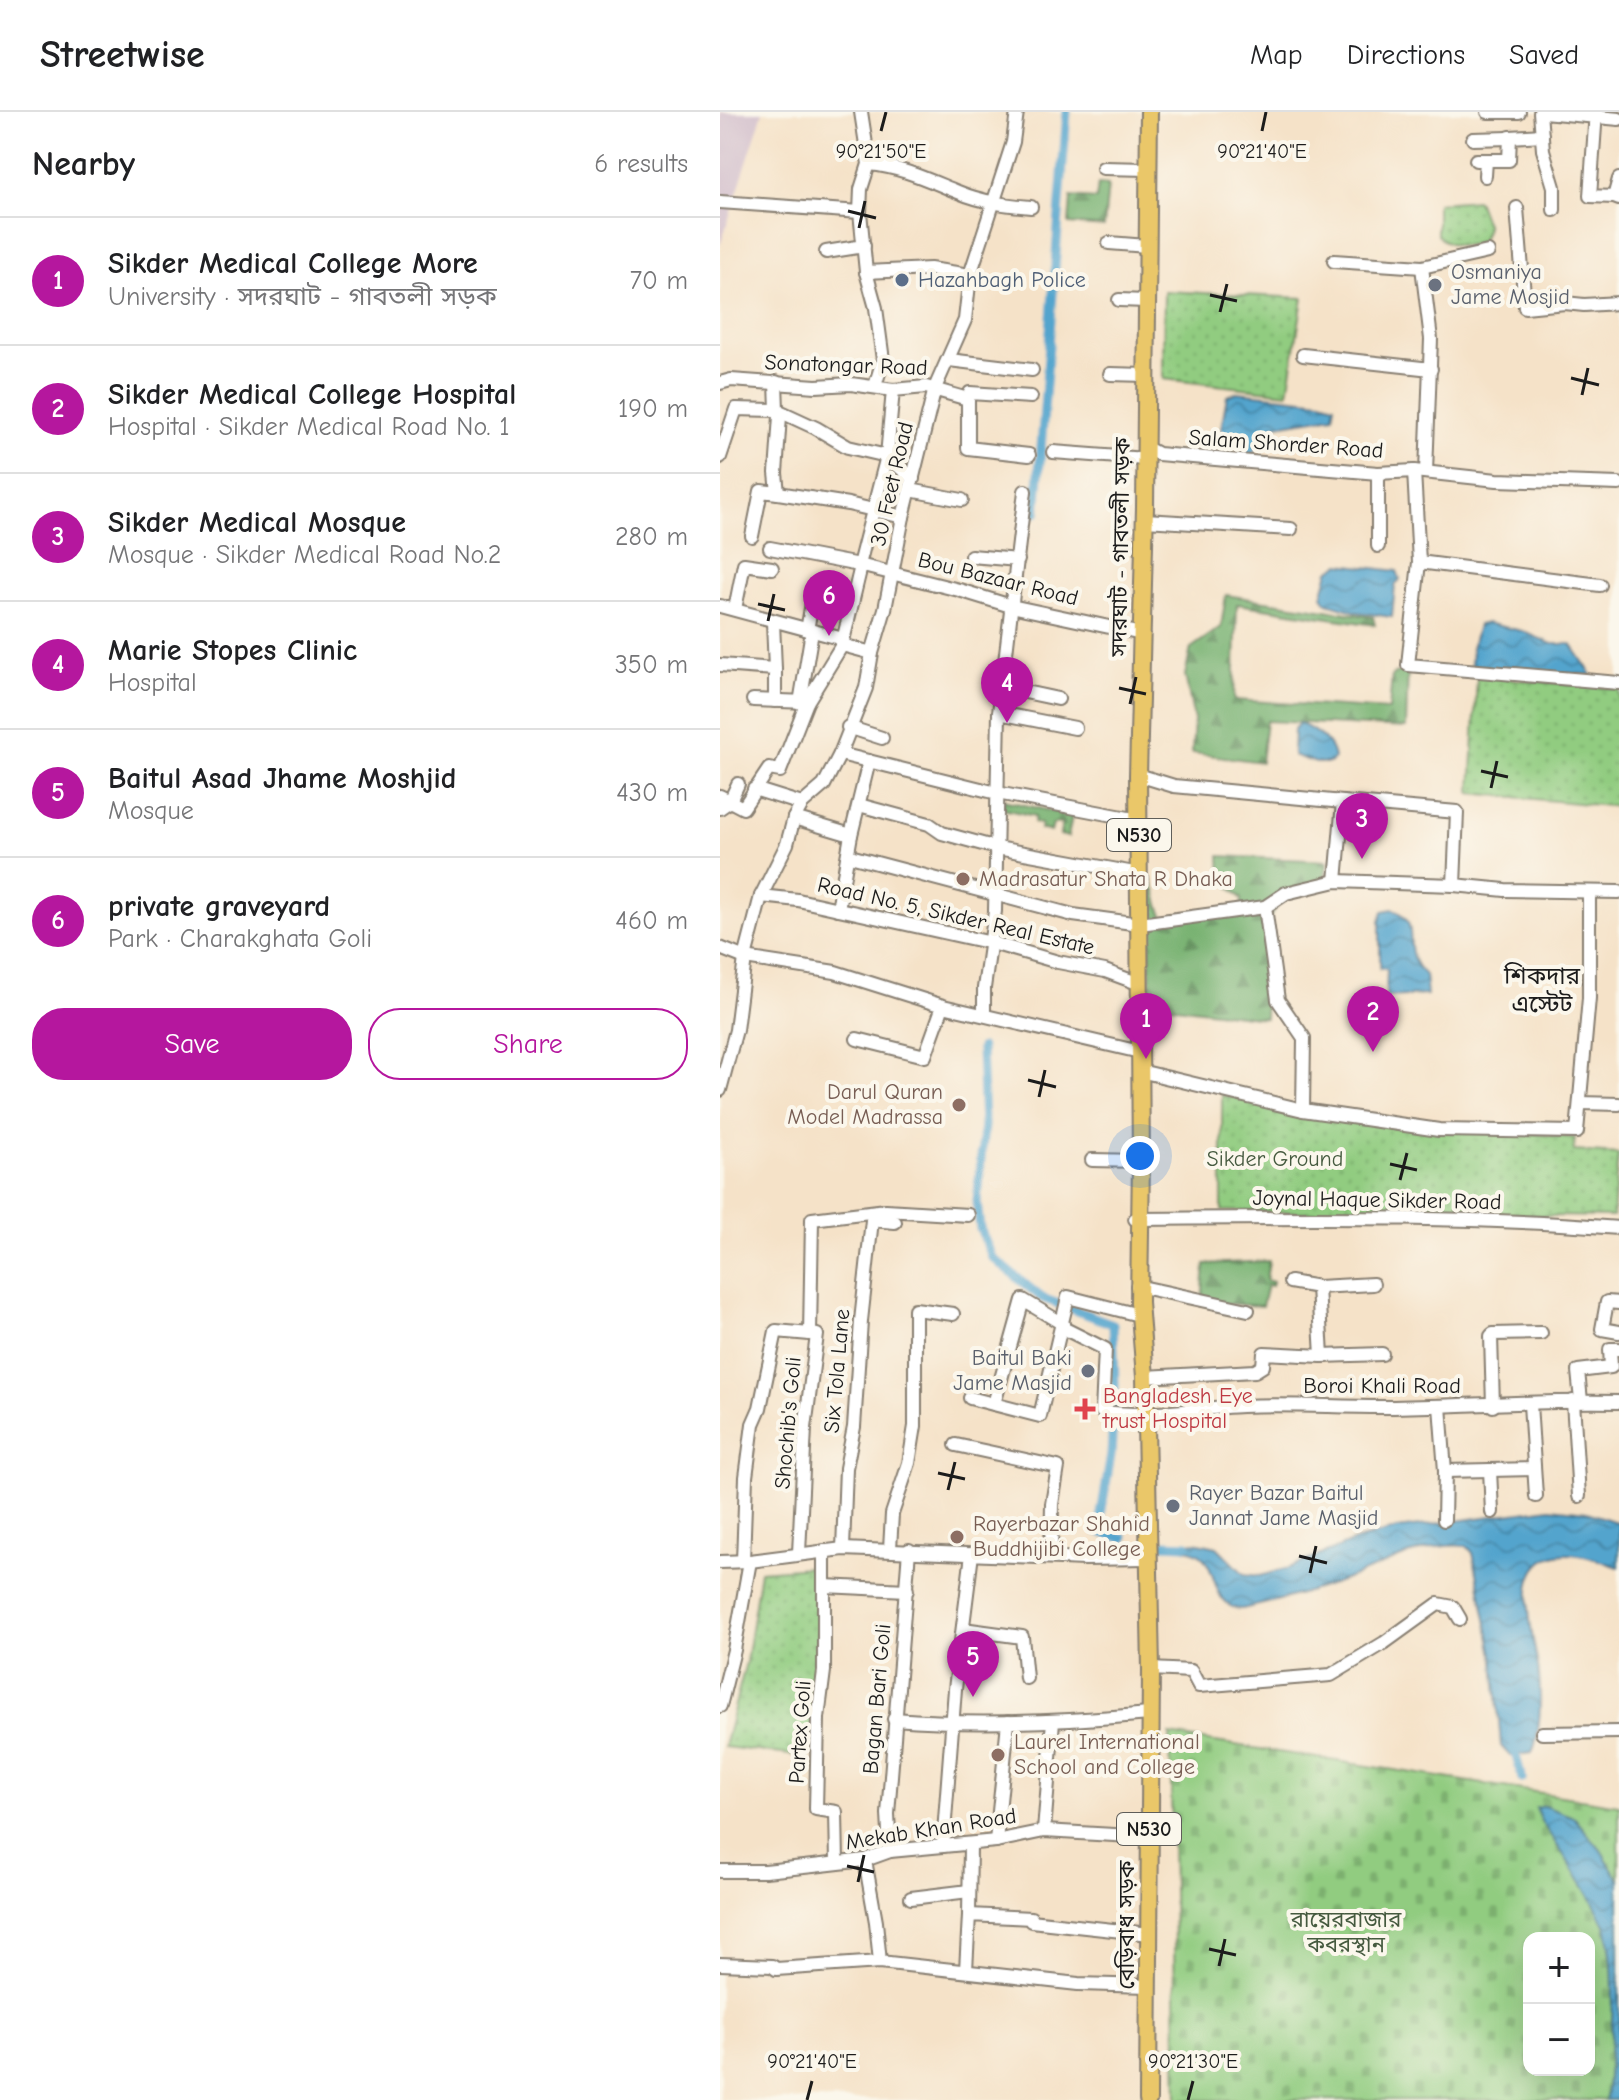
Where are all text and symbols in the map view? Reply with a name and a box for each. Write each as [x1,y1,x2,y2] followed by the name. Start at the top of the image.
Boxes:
[40,33,205,77] text: Streetwise
[1250,39,1303,71] text: Map
[1347,39,1465,71] text: Directions
[1509,39,1579,71] text: Saved
[836,140,926,163] text: 90°21'50"E
[1217,140,1307,163] text: 90°21'40"E
[32,144,135,184] text: Nearby
[594,149,688,179] text: 6 results
[108,246,478,281] text: Sikder Medical College More
[1451,259,1570,310] place label: Osmaniya Jame Mosjid
[53,266,63,296] text: 1
[630,266,688,296] text: 70 m
[918,267,1086,293] place label: Hazahbagh Police
[893,271,911,289] marker: Hazahbagh Police
[1426,276,1444,294] marker: Osmaniya Jame Mosjid
[108,282,497,312] text: University · সদরঘাট - গাবতলী সড়ক
[764,349,928,381] street label: Sonatongar Road
[108,377,516,412] text: Sikder Medical College Hospital
[52,394,64,424] text: 2
[618,394,688,424] text: 190 m
[108,412,510,442] text: Hospital · Sikder Medical Road No. 1
[865,419,919,549] street label: 30 Feet Road
[1188,424,1384,464] street label: Salam Shorder Road
[1106,437,1136,658] street label: সদরঘাট - গাবতলী সড়ক
[108,505,406,540] text: Sikder Medical Mosque
[52,522,64,552] text: 3
[615,522,688,552] text: 280 m
[108,540,501,570] text: Mosque · Sikder Medical Road No.2
[915,547,1081,611] street label: Bou Bazaar Road
[803,570,855,636] pin: 6
[108,633,357,668] text: Marie Stopes Clinic
[52,650,64,680] text: 4
[615,650,688,680] text: 350 m
[981,657,1033,723] pin: 4
[108,668,197,698] text: Hospital
[108,761,456,796] text: Baitul Asad Jhame Moshjid
[51,778,65,808] text: 5
[616,778,688,808] text: 430 m
[1336,793,1388,859] pin: 3
[108,796,194,826] text: Mosque
[1107,819,1171,851] road number: N530
[979,866,1233,892] place label: Madrasatur Shata R Dhaka
[954,870,972,888] marker: Madrasatur Shata R Dhaka
[815,871,1097,961] street label: Road No. 5, Sikder Real Estate
[108,889,330,924] text: private graveyard
[51,906,65,936] text: 6
[615,906,688,936] text: 460 m
[108,924,372,954] text: Park · Charakghata Goli
[1503,962,1581,1018] district label: শিকদার এস্টেট
[1347,986,1399,1052] pin: 2
[1120,993,1172,1059] pin: 1
[32,1008,352,1080] button: Save
[368,1008,688,1080] button: Share
[787,1079,943,1130] place label: Darul Quran Model Madrassa
[950,1096,968,1114] marker: Darul Quran Model Madrassa
[1120,1136,1160,1176] your location
[1207,1146,1343,1172] park label: Sikder Ground
[1252,1185,1502,1215] street label: Joynal Haque Sikder Road
[819,1308,855,1434] street label: Six Tola Lane
[953,1345,1072,1396] place label: Baitul Baki Jame Masjid
[769,1356,807,1490] street label: Shochib's Goli
[1079,1362,1097,1380] marker: Baitul Baki Jame Masjid
[1303,1373,1461,1399] street label: Boroi Khali Road
[1102,1383,1253,1434] place label: Bangladesh Eye trust Hospital
[1074,1398,1096,1420] marker: Bangladesh Eye trust Hospital
[1189,1480,1379,1531] place label: Rayer Bazar Baitul Jannat Jame Masjid
[1164,1497,1182,1515] marker: Rayer Bazar Baitul Jannat Jame Masjid
[973,1511,1150,1562] place label: Rayerbazar Shahid Buddhijibi College
[948,1528,966,1546] marker: Rayerbazar Shahid Buddhijibi College
[857,1623,897,1775] street label: Bagan Bari Goli
[947,1631,999,1697] pin: 5
[783,1680,817,1784] street label: Partex Goli
[1014,1729,1200,1780] place label: Laurel International School and College
[989,1746,1007,1764] marker: Laurel International School and College
[844,1803,1018,1855] street label: Mekab Khan Road
[1117,1813,1181,1845] road number: N530
[1114,1860,1140,1990] street label: বেড়িবাধ সড়ক
[1290,1907,1402,1958] park label: রায়েরবাজার কবরস্থান
[1523,1932,1595,2076] map controls
[1523,1932,1595,2004] button: +
[1523,2004,1595,2076] button: −
[767,2050,857,2073] text: 90°21'40"E
[1148,2050,1238,2073] text: 90°21'30"E

